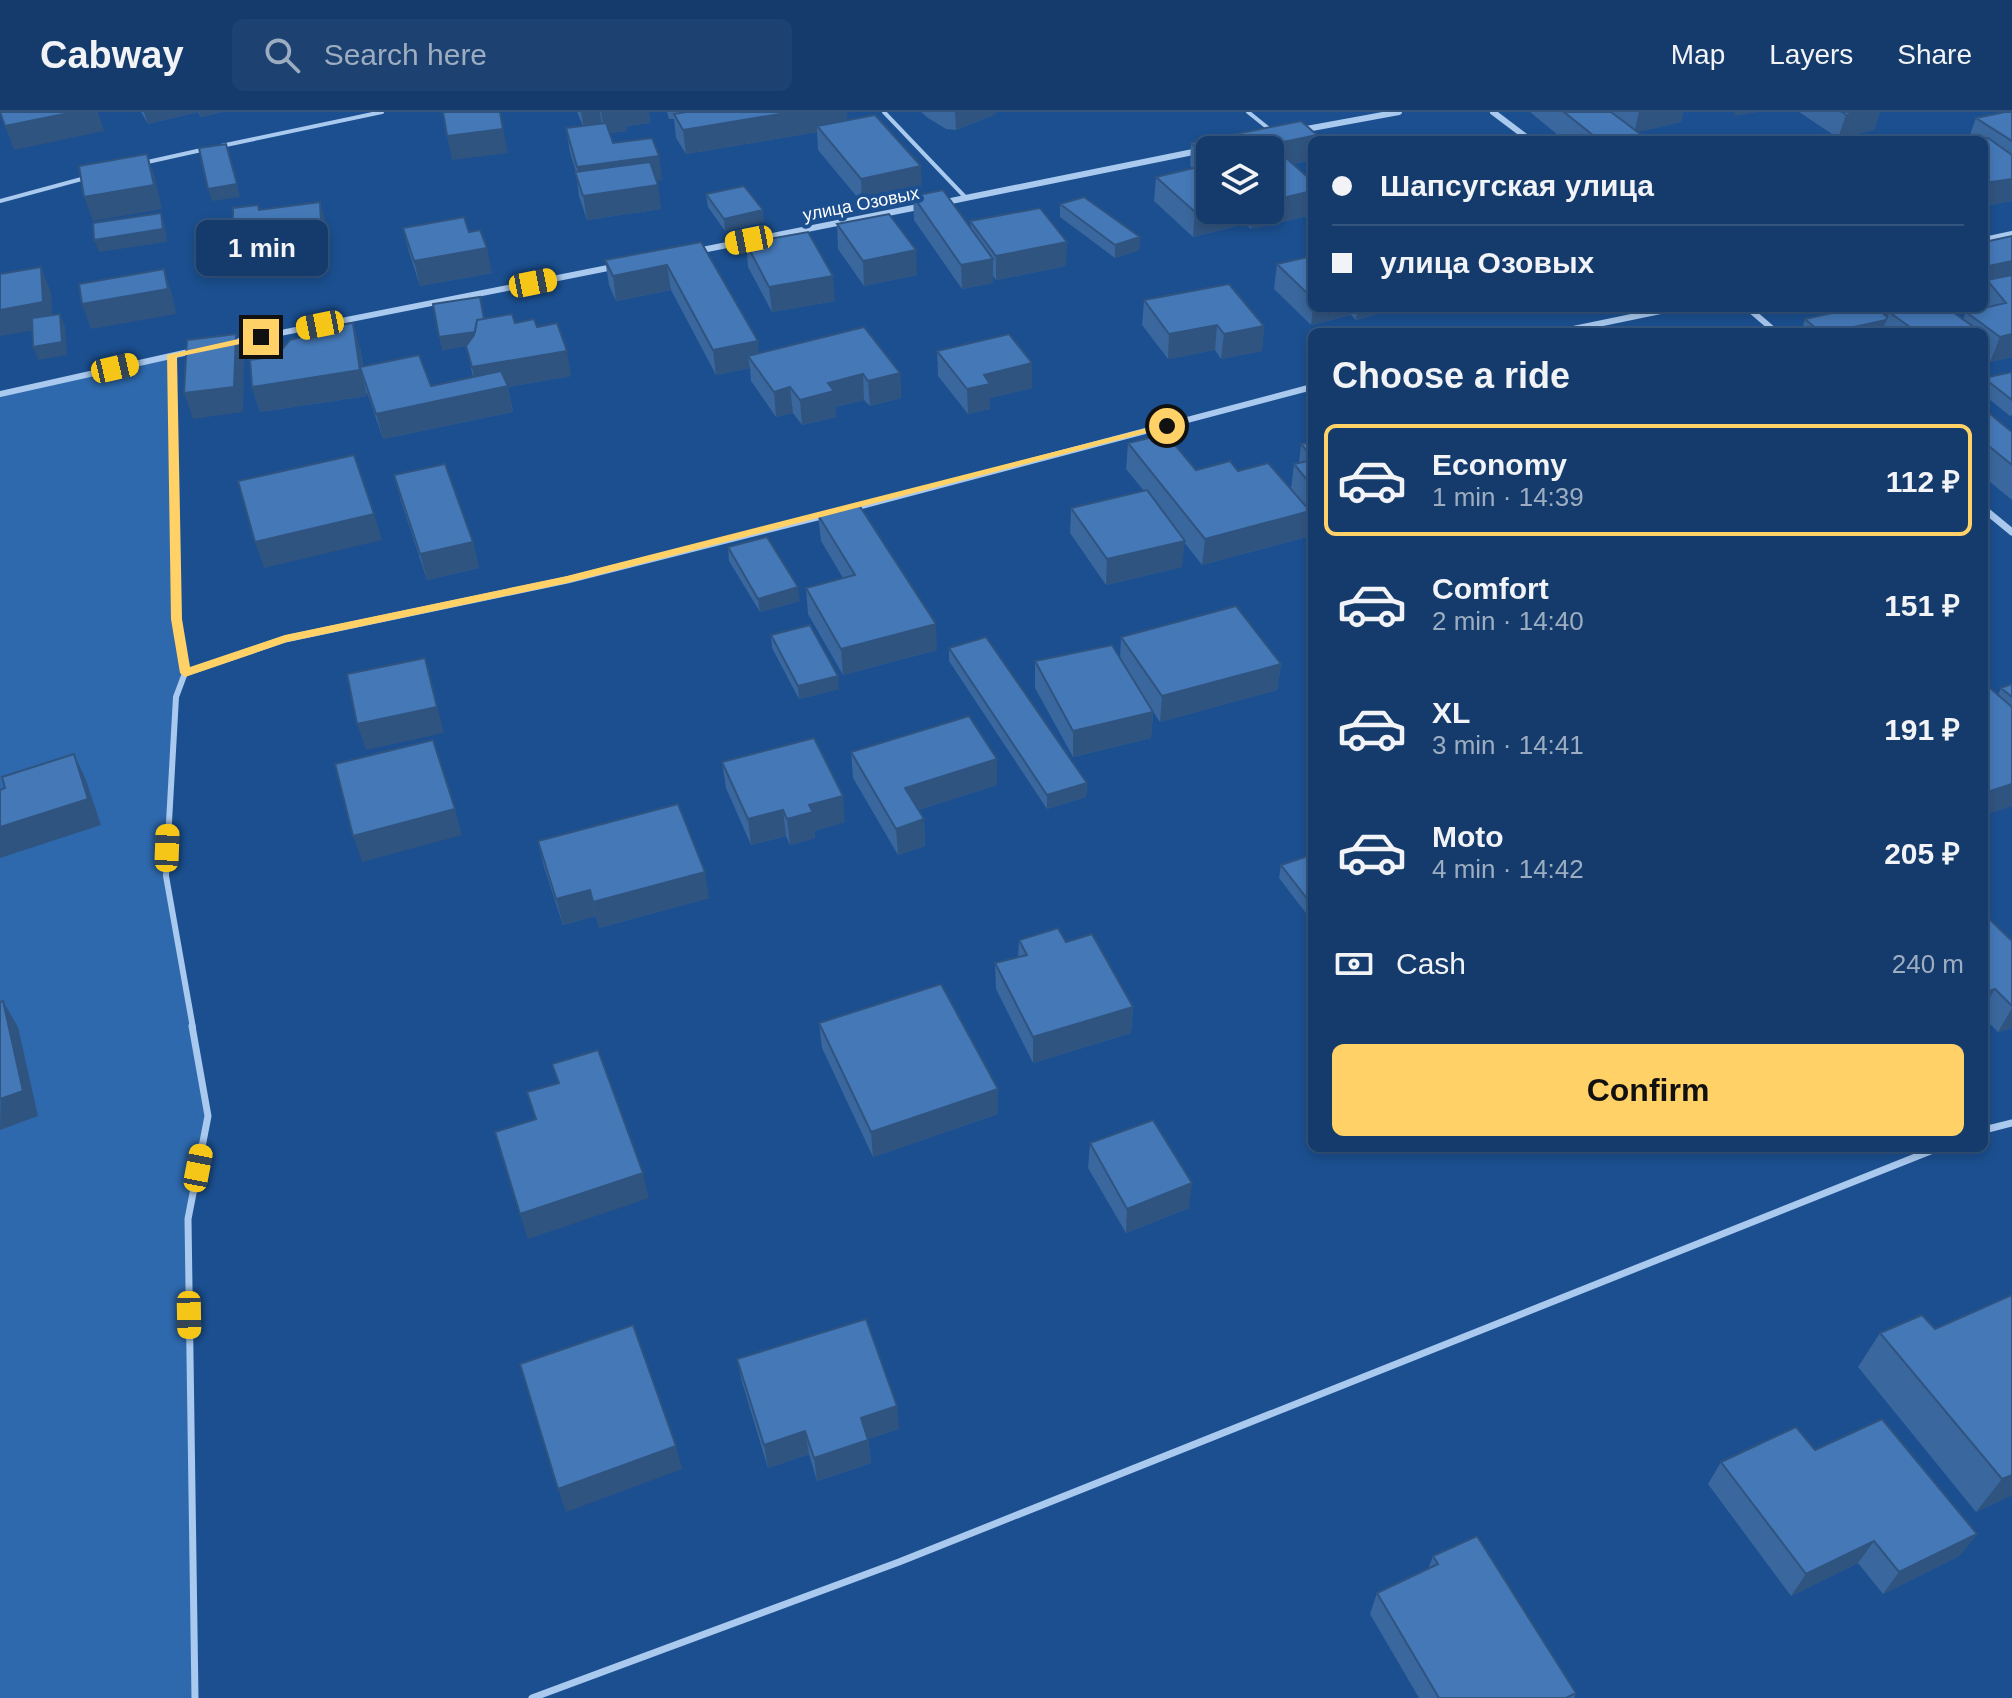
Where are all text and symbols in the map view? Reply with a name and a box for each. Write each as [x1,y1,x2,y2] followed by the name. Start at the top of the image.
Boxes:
[232,19,792,91] search box
[260,33,304,77] icon: search
[40,34,184,76] text: Cabway
[324,38,487,71] text: Search here
[1671,39,1725,70] text: Map
[1769,39,1853,70] text: Layers
[1897,39,1972,70] text: Share
[1196,136,1284,224] map controls
[1196,136,1284,224] button: layers
[1380,169,1654,202] text: Шапсугская улица
[801,183,921,225] street label: улица Озовых
[195,221,327,277] callout: 1 min
[723,224,775,256] car
[228,233,296,263] text: 1 min
[1380,246,1594,279] text: улица Озовых
[507,267,559,299] car
[294,309,346,341] car
[243,319,279,355] route end
[89,351,141,385] car
[1332,355,1570,396] text: Choose a ride
[1149,408,1185,444] route start
[1336,444,1408,516] icon: car
[1432,448,1567,481] text: Economy
[1886,465,1960,498] text: 112 ₽
[1432,482,1584,512] text: 1 min · 14:39
[1336,568,1408,640] icon: car
[1432,572,1549,605] text: Comfort
[1884,589,1960,622] text: 151 ₽
[1432,606,1584,636] text: 2 min · 14:40
[1336,692,1408,764] icon: car
[1432,696,1470,729] text: XL
[1884,713,1960,746] text: 191 ₽
[1432,730,1584,760] text: 3 min · 14:41
[1336,816,1408,888] icon: car
[1432,820,1504,853] text: Moto
[154,824,180,872] car
[1884,837,1960,870] text: 205 ₽
[1432,854,1584,884] text: 4 min · 14:42
[1332,942,1376,986] icon: cash
[1396,947,1466,980] text: Cash
[1892,949,1964,979] text: 240 m
[1332,1044,1964,1136] button: Confirm
[182,1142,214,1194] car
[177,1291,201,1339] car

